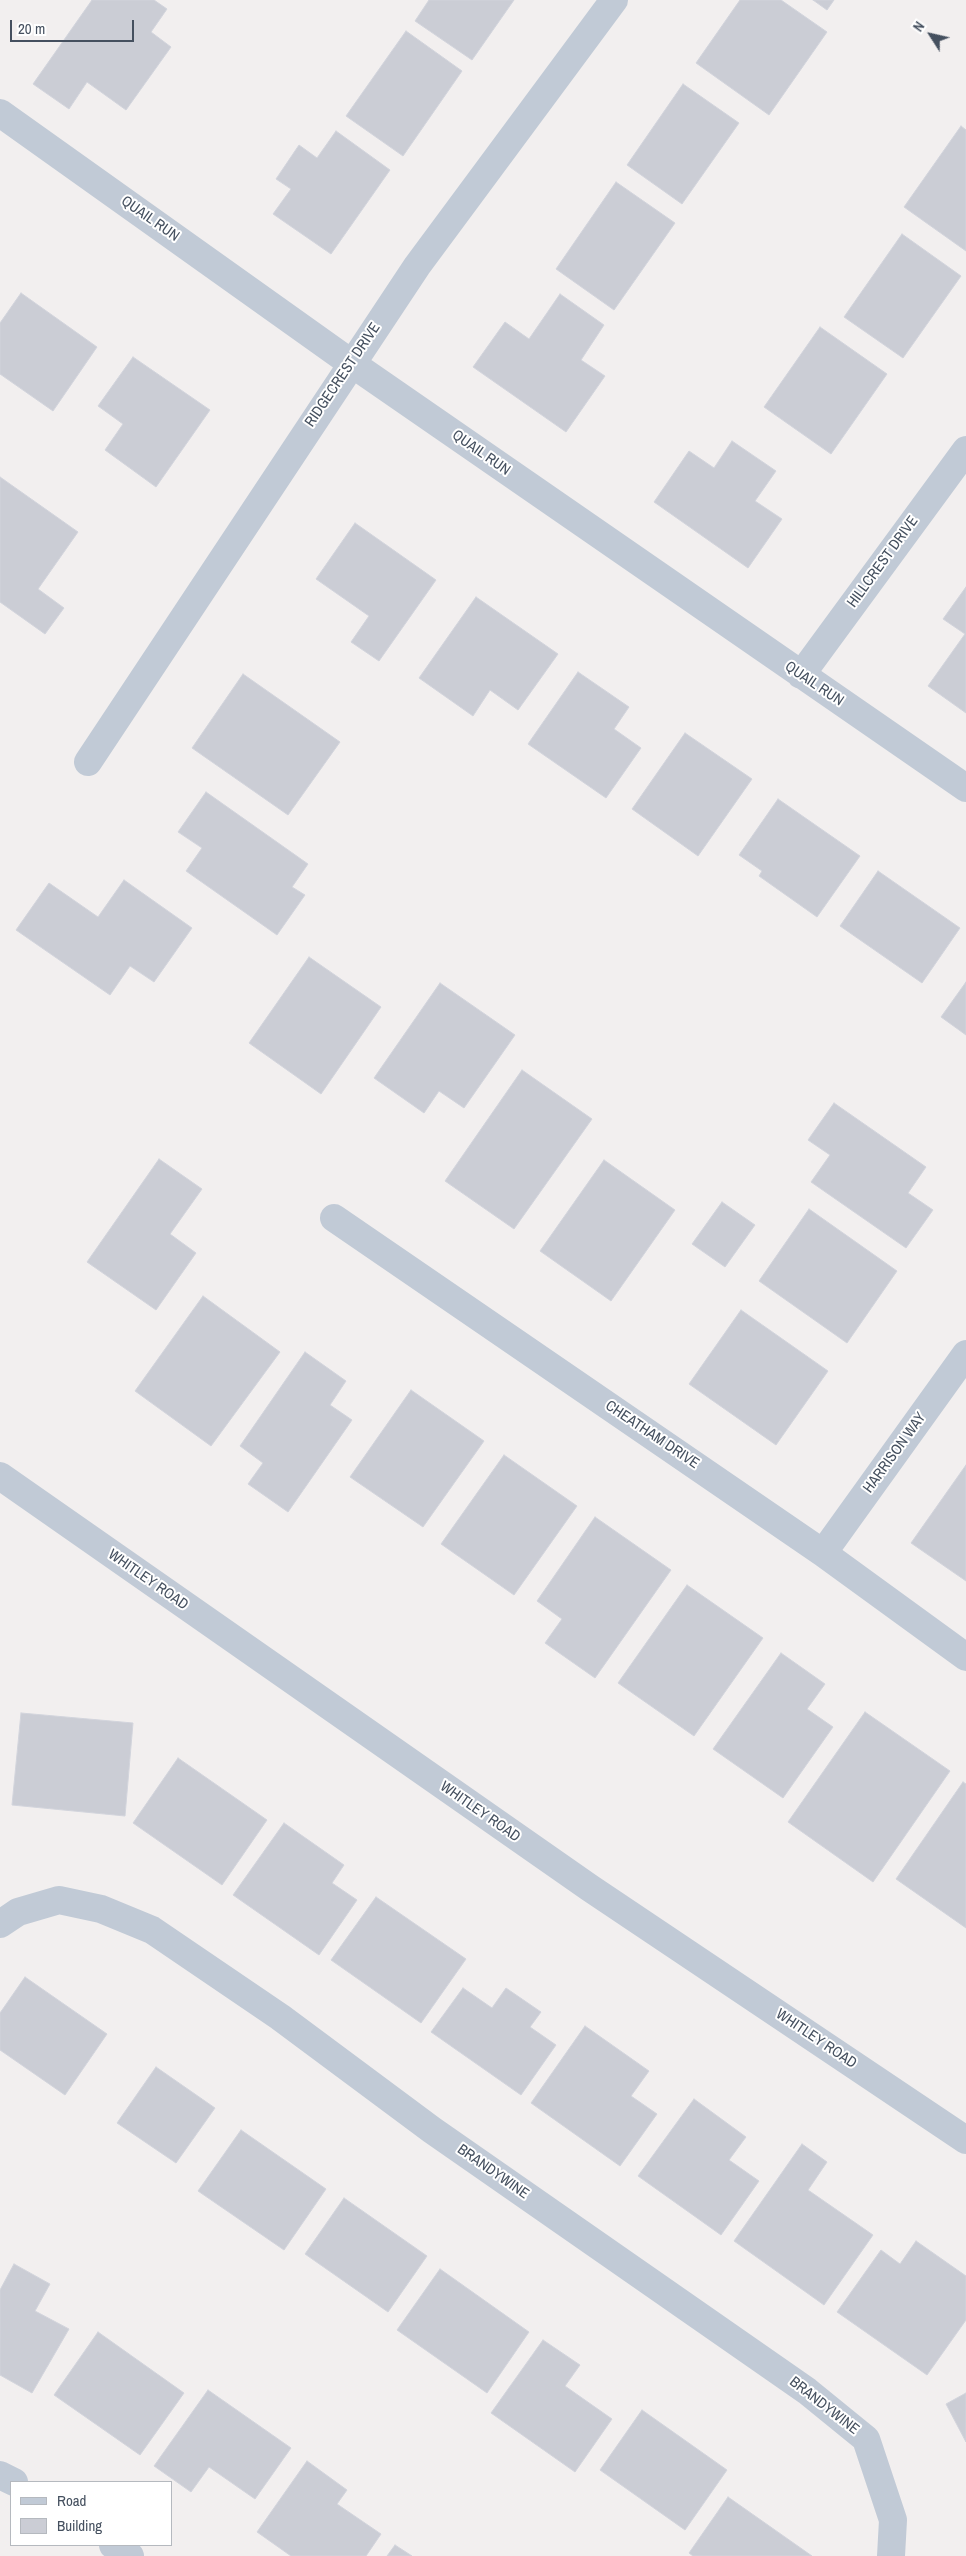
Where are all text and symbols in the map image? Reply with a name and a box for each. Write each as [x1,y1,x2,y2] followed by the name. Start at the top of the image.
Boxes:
[12,10,136,42] scale bar
[906,10,956,60] north arrow
[18,18,45,39] text: 20 m
[909,18,928,35] text: N
[117,192,183,246] street label: QUAIL RUN
[302,320,384,430] street label: RIDGECREST DRIVE
[448,426,514,480] street label: QUAIL RUN
[844,513,922,611] street label: HILLCREST DRIVE
[781,658,847,710] street label: QUAIL RUN
[602,1397,702,1473] street label: CHEATHAM DRIVE
[860,1409,930,1497] street label: HARRISON WAY
[104,1546,192,1614] street label: WHITLEY ROAD
[436,1778,524,1846] street label: WHITLEY ROAD
[772,2005,860,2073] street label: WHITLEY ROAD
[454,2141,532,2203] street label: BRANDYWINE
[786,2373,862,2439] street label: BRANDYWINE
[10,2481,172,2546] legend
[57,2490,86,2511] text: Road
[57,2515,102,2536] text: Building

